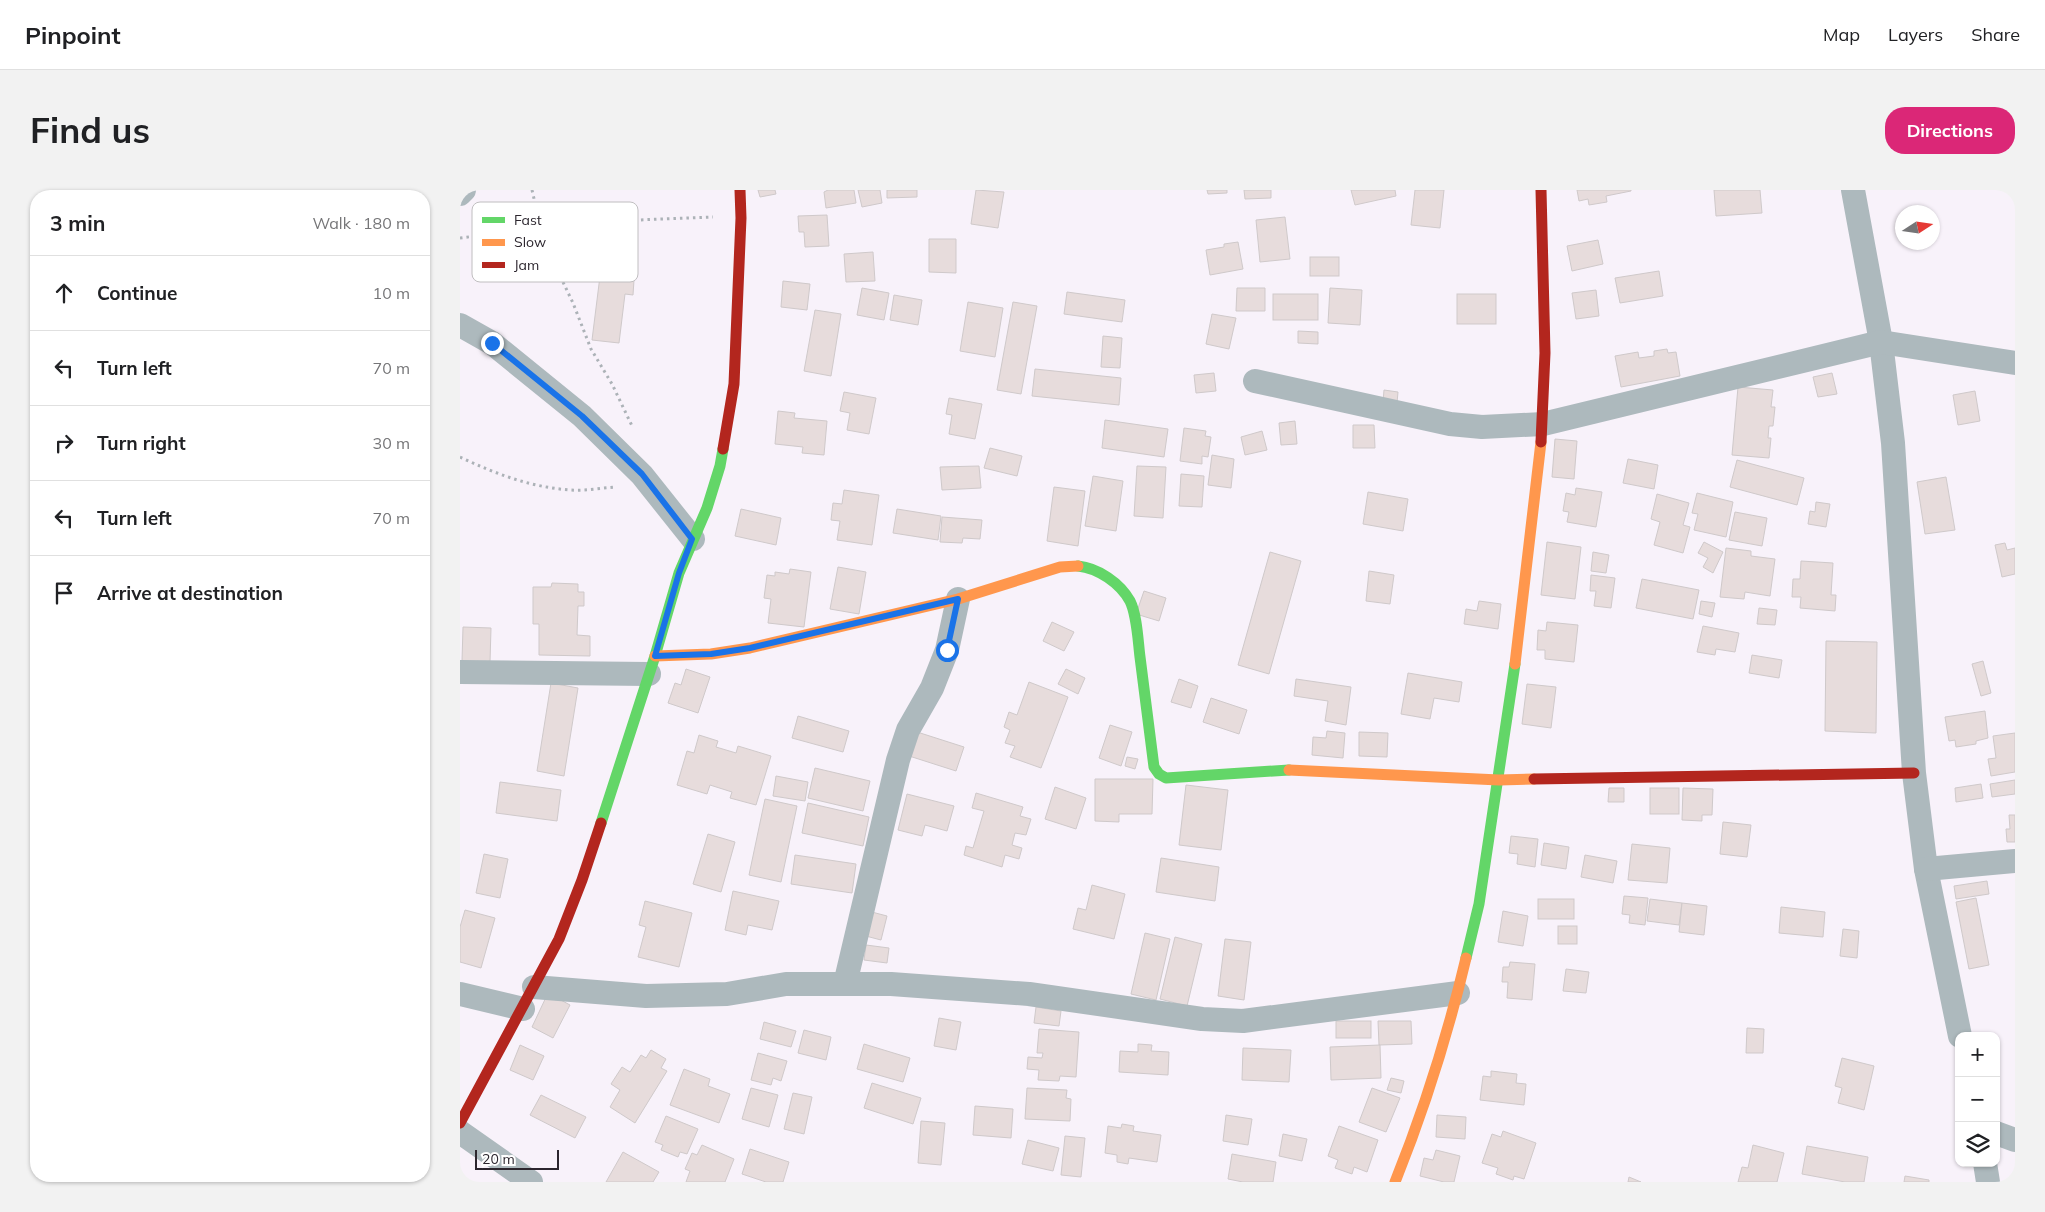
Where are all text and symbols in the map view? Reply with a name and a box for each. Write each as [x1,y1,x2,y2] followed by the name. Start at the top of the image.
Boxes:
[25,20,121,50] text: Pinpoint
[1823,23,1860,46] text: Map
[1888,23,1943,46] text: Layers
[1971,23,2020,46] text: Share
[1885,107,2015,154] button: Directions
[30,108,150,152] text: Find us
[472,202,638,282] legend
[1895,205,1940,250] north arrow
[50,210,105,236] text: 3 min
[514,211,542,229] text: Fast
[312,213,410,233] text: Walk · 180 m
[514,233,546,251] text: Slow
[514,256,539,274] text: Jam
[50,279,78,307] icon: ahead
[97,281,177,305] text: Continue
[373,283,410,303] text: 10 m
[481,332,504,355] route end
[50,354,78,382] icon: left
[97,356,172,380] text: Turn left
[373,358,410,378] text: 70 m
[50,429,78,457] icon: right
[97,431,186,455] text: Turn right
[373,433,410,453] text: 30 m
[50,504,78,532] icon: left
[97,506,172,530] text: Turn left
[373,508,410,528] text: 70 m
[50,579,78,607] icon: arrive
[97,581,283,605] text: Arrive at destination
[936,639,959,662] route start
[1955,1032,2000,1167] map controls
[1955,1032,2000,1077] button: +
[1955,1077,2000,1122] button: −
[1955,1122,2000,1167] button: layers
[475,1147,559,1170] scale bar
[482,1150,515,1168] text: 20 m

